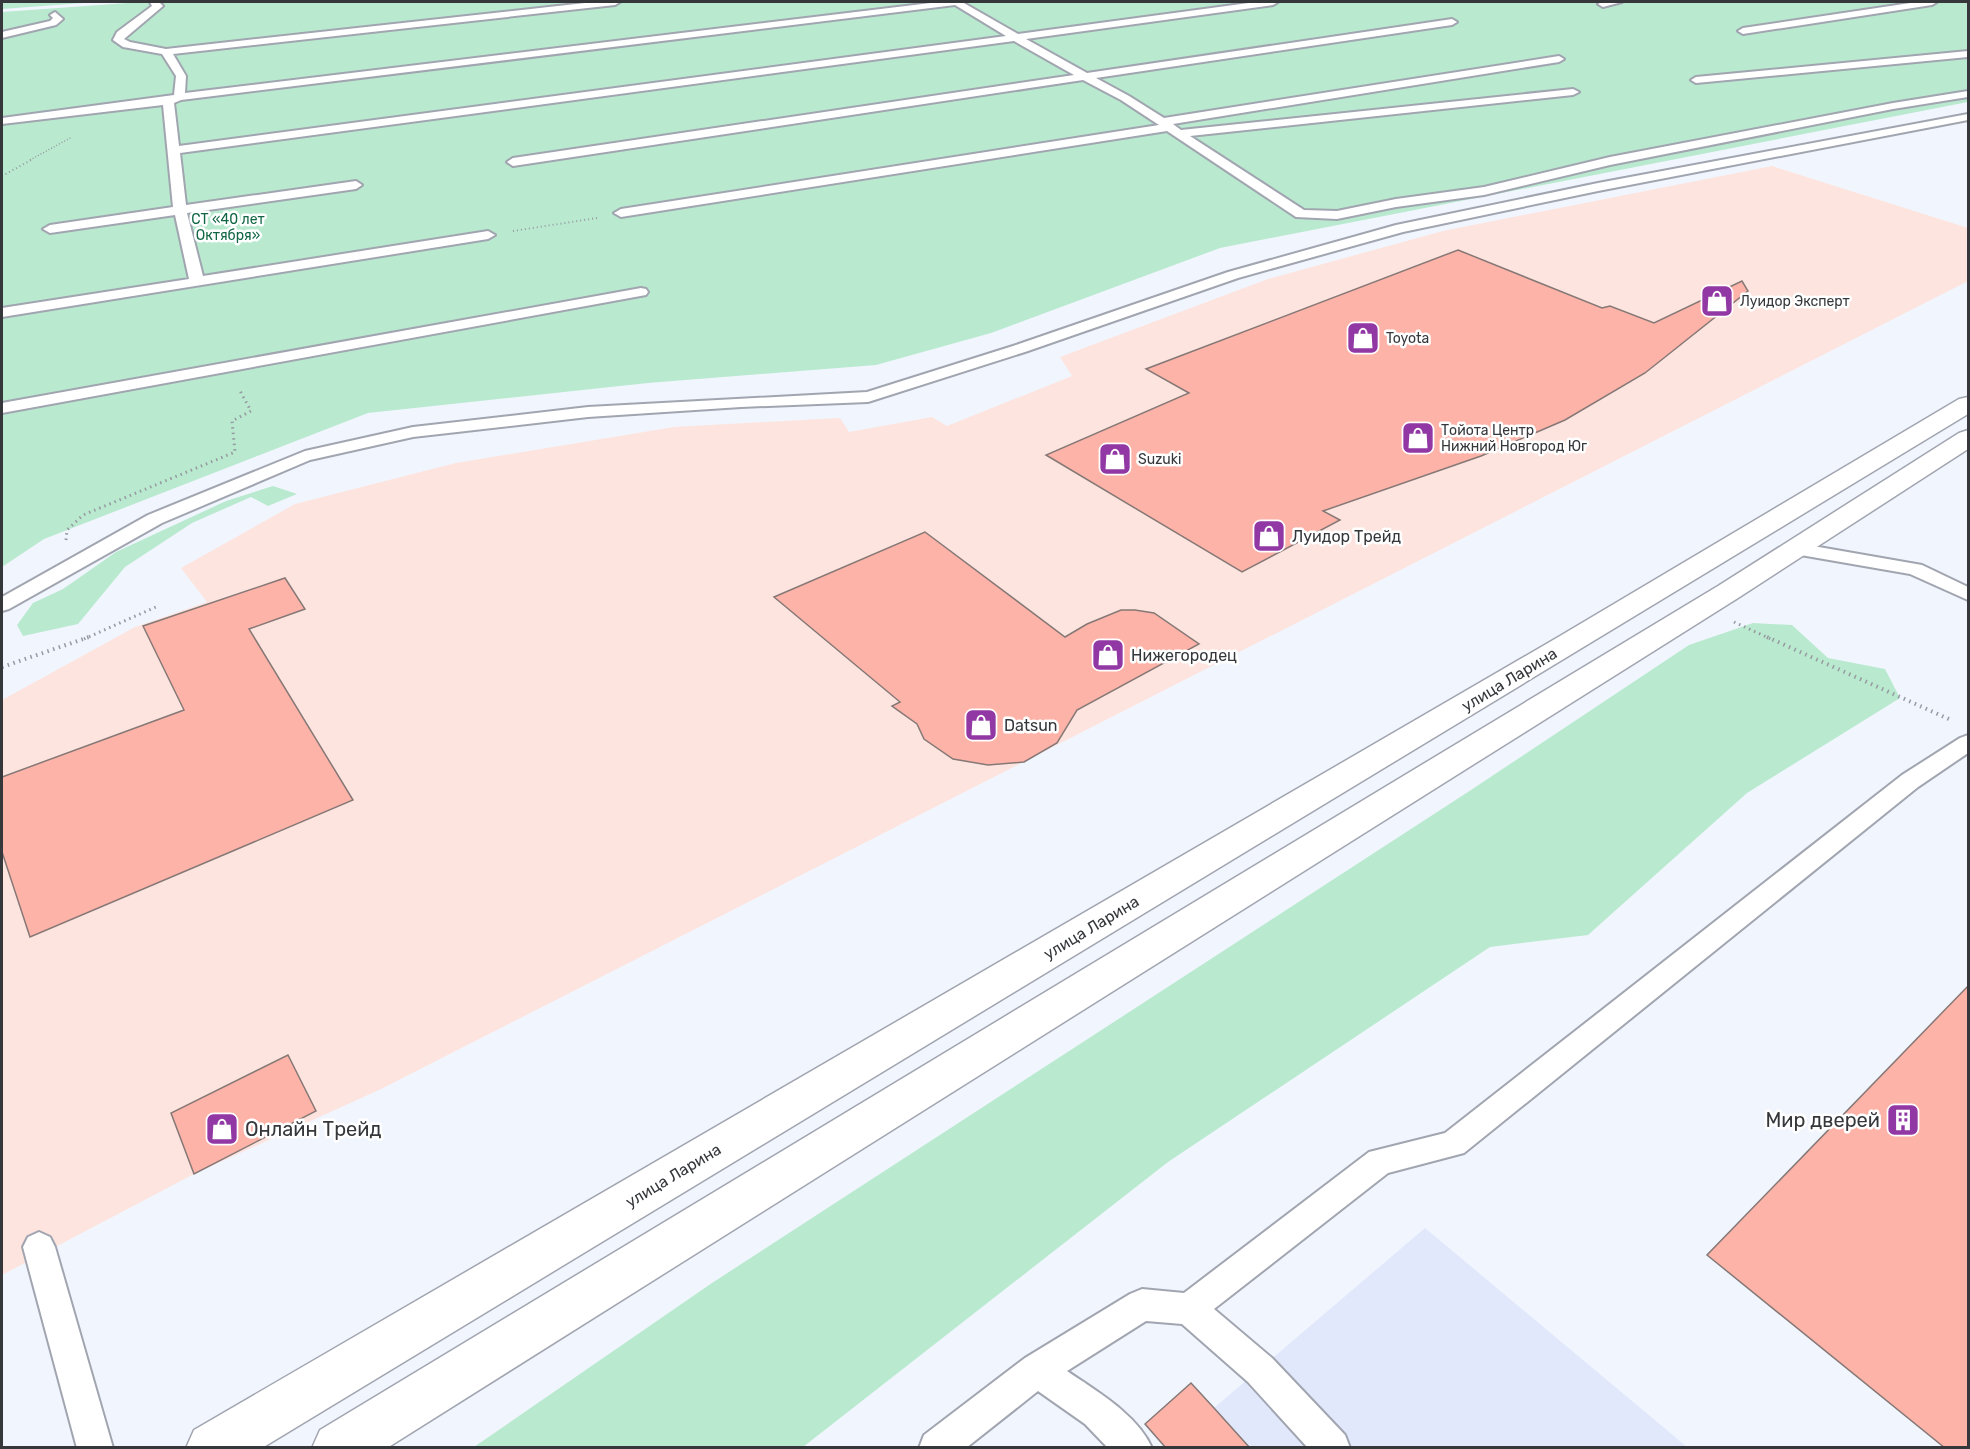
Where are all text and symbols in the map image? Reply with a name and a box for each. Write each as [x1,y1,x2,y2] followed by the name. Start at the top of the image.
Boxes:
[191,211,265,244] park label: СТ «40 лет Октября»
[1699,283,1735,319] shop icon: Луидор Эксперт
[1740,293,1850,310] place label: Луидор Эксперт
[1345,320,1381,356] shop icon: Toyota
[1386,330,1429,347] place label: Toyota
[1400,420,1436,456] shop icon: Тойота Центр Нижний Новгород Юг
[1441,422,1587,455] place label: Тойота Центр Нижний Новгород Юг
[1097,441,1133,477] shop icon: Suzuki
[1138,451,1181,468] place label: Suzuki
[1251,518,1287,554] shop icon: Луидор Трейд
[1292,527,1402,546] place label: Луидор Трейд
[1090,637,1126,673] shop icon: Нижегородец
[1458,643,1560,715] street label: улица Ларина
[1131,646,1237,665] place label: Нижегородец
[963,707,999,743] shop icon: Datsun
[1004,716,1058,735] place label: Datsun
[1040,891,1142,963] street label: улица Ларина
[1885,1102,1921,1138] building icon: Мир дверей
[1765,1108,1880,1132] place label: Мир дверей
[204,1111,240,1147] shop icon: Онлайн Трейд
[245,1117,382,1141] place label: Онлайн Трейд
[622,1139,724,1211] street label: улица Ларина

